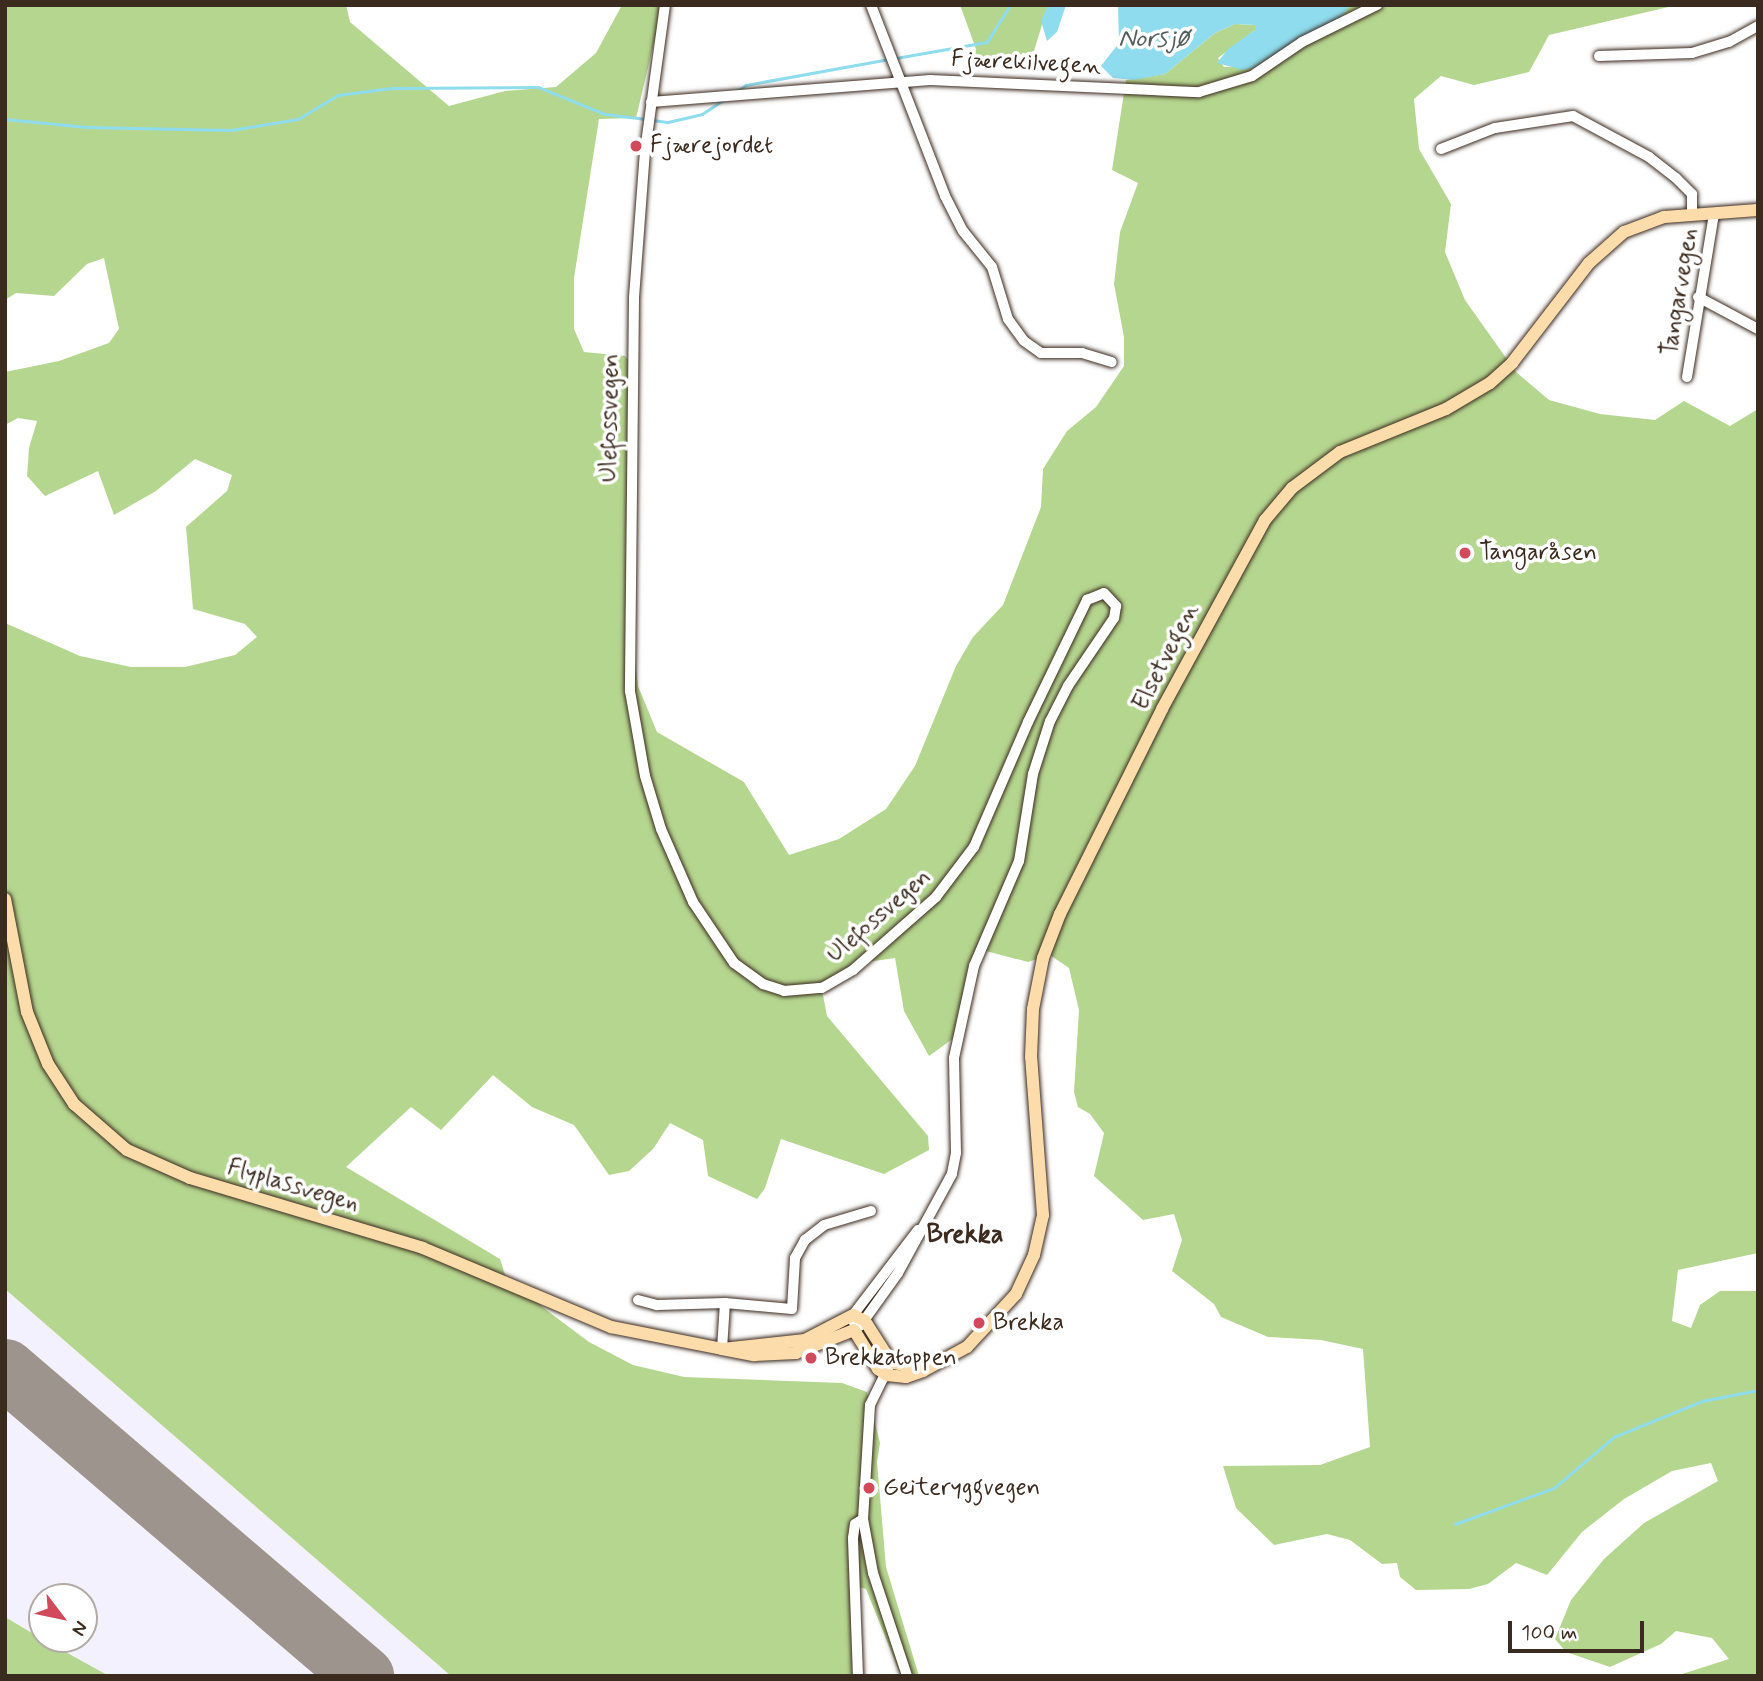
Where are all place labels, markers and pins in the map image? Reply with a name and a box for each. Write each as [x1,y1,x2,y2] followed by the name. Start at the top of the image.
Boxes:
[650,132,773,160] place label: Fjærejordet
[628,138,644,154] marker: Fjærejordet
[1479,539,1597,567] place label: Tangaråsen
[1457,545,1473,561] marker: Tangaråsen
[993,1309,1064,1337] place label: Brekka
[971,1315,987,1331] marker: Brekka
[825,1344,957,1372] place label: Brekkatoppen
[803,1350,819,1366] marker: Brekkatoppen
[883,1474,1040,1502] place label: Geiteryggvegen
[861,1480,877,1496] marker: Geiteryggvegen

